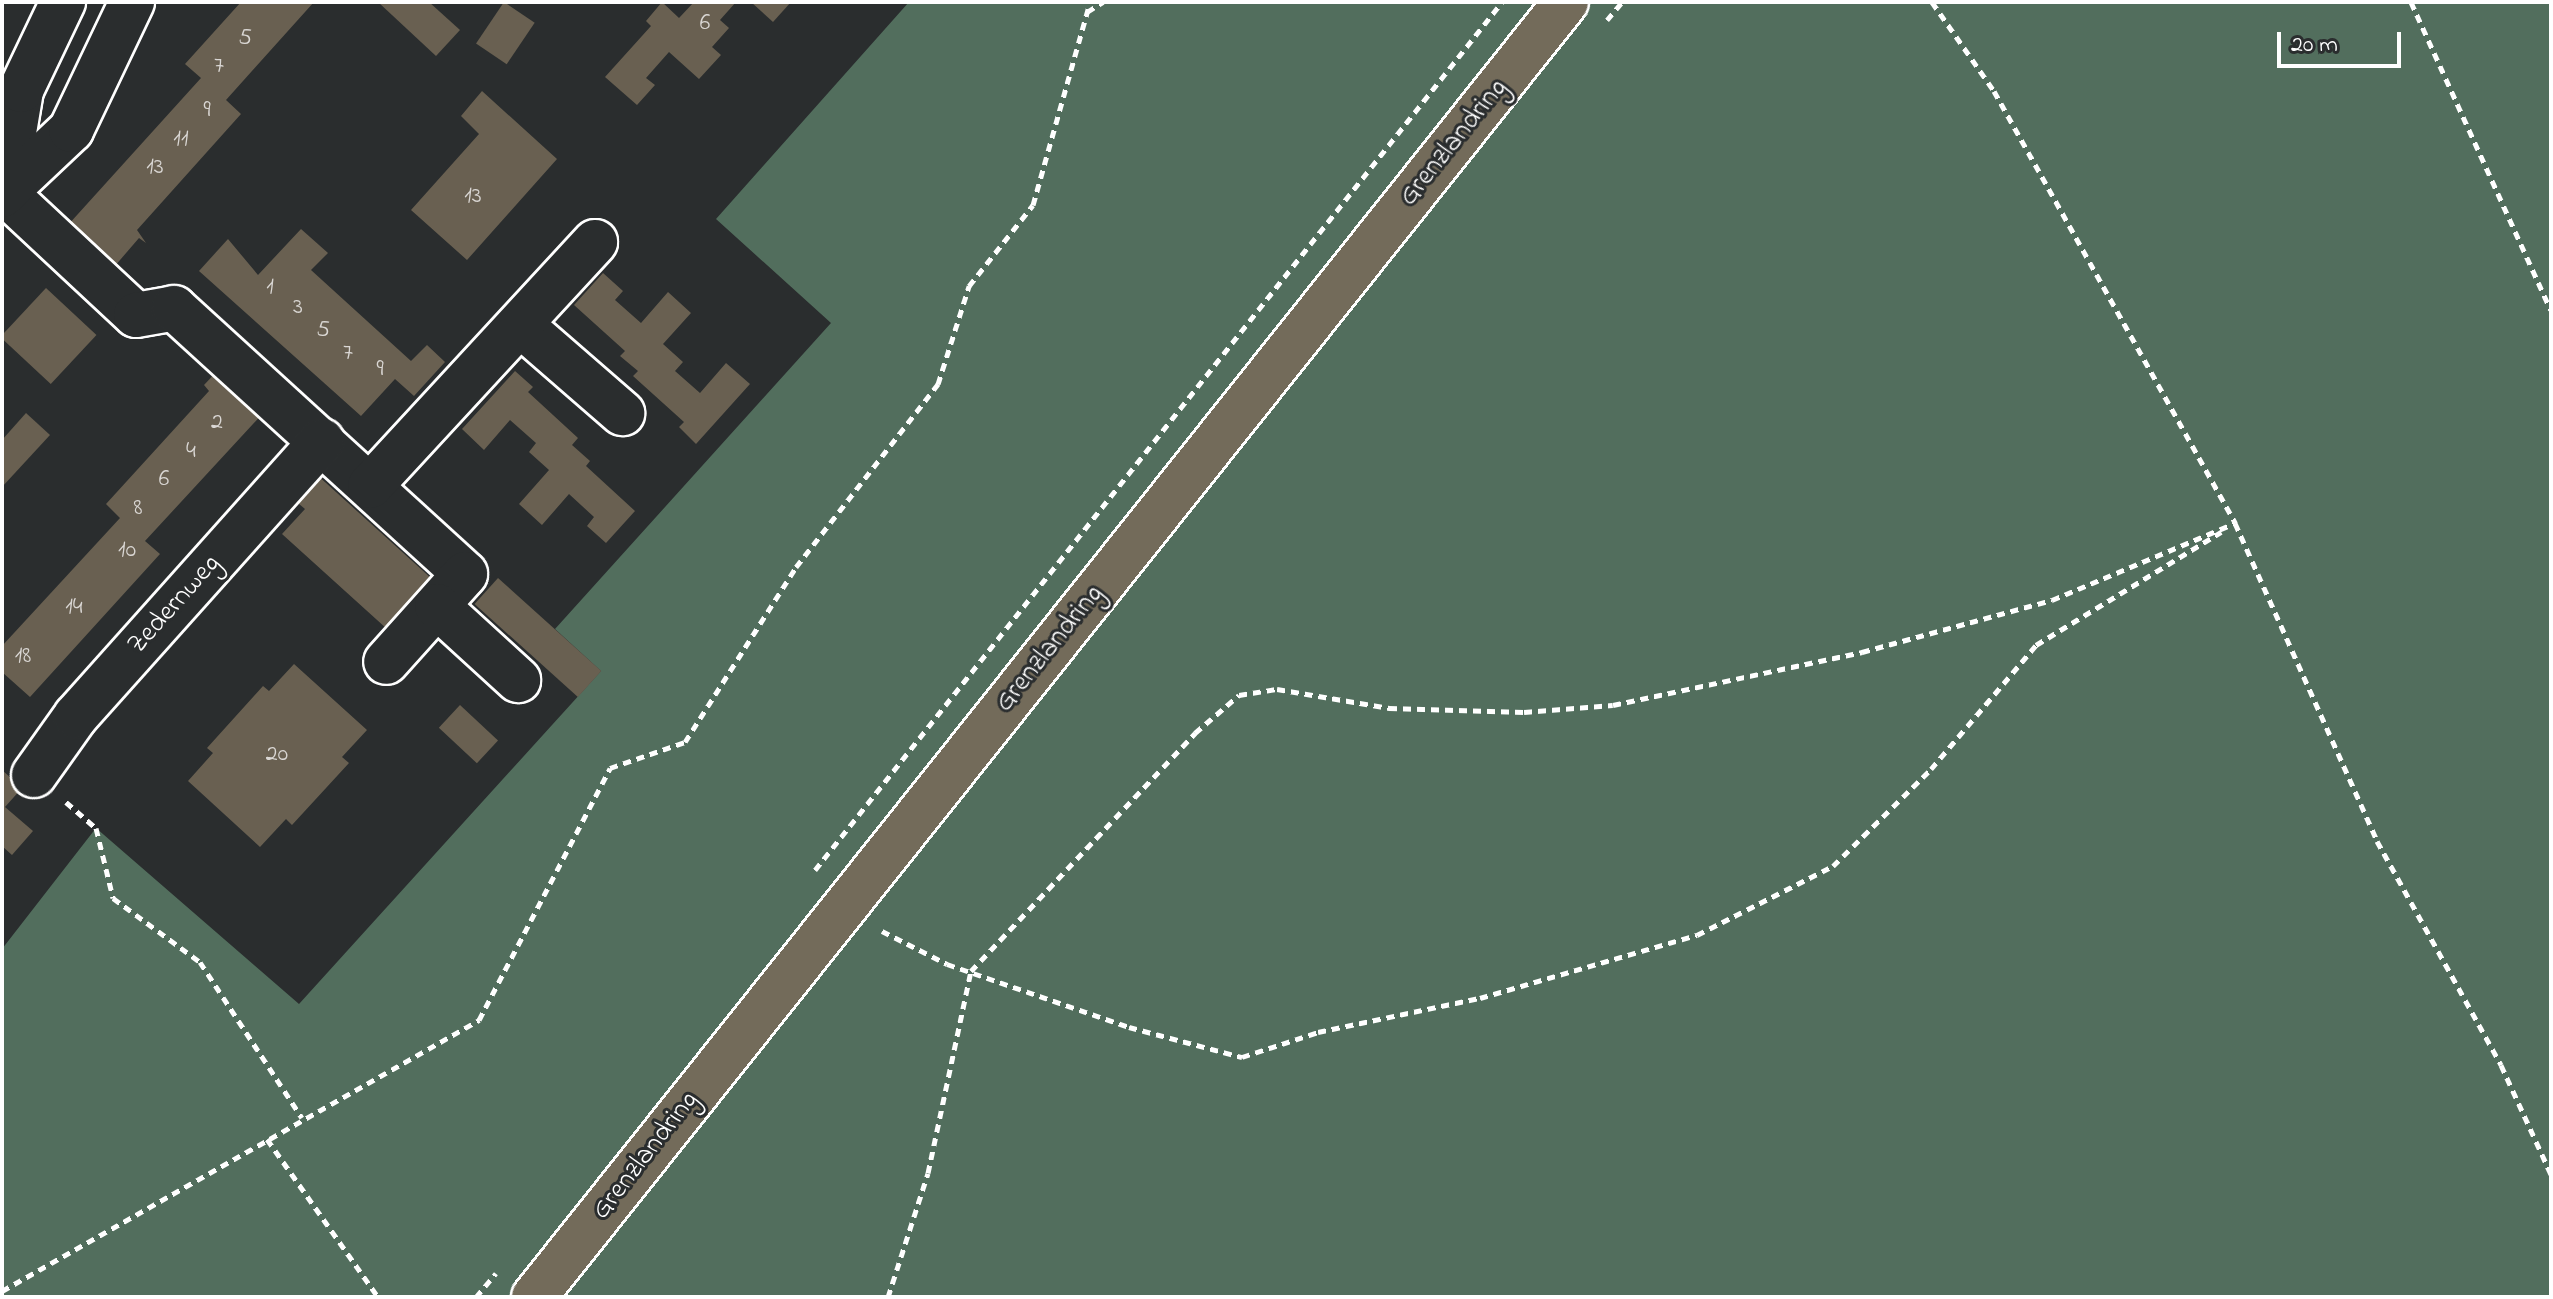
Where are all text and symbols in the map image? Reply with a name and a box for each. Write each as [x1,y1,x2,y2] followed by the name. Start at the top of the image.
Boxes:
[700,10,710,38] house number: 6
[2281,16,2405,66] scale bar
[238,25,252,53] house number: 5
[2291,28,2338,63] text: 20 m
[214,53,224,81] house number: 7
[1393,73,1515,213] street label: Grenzlandring
[203,97,211,125] house number: 9
[173,126,189,154] house number: 11
[146,154,164,182] house number: 13
[464,183,482,211] house number: 13
[266,274,274,302] house number: 1
[293,294,303,322] house number: 3
[316,317,330,345] house number: 5
[343,340,353,368] house number: 7
[376,356,384,384] house number: 9
[211,409,223,437] house number: 2
[186,438,196,466] house number: 4
[159,466,169,494] house number: 6
[134,495,142,523] house number: 8
[118,537,136,565] house number: 10
[121,548,229,662] street label: Zedernweg
[989,579,1111,719] street label: Grenzlandring
[65,594,83,622] house number: 14
[15,643,31,671] house number: 18
[266,741,288,769] house number: 20
[585,1085,707,1227] street label: Grenzlandring

